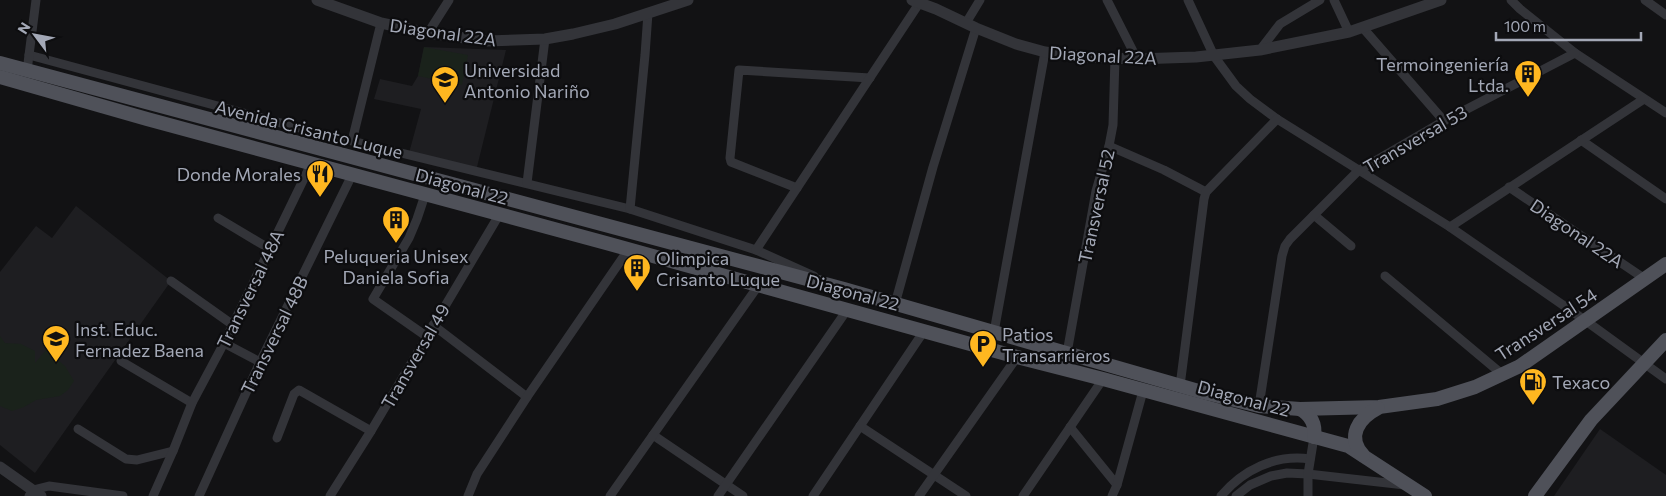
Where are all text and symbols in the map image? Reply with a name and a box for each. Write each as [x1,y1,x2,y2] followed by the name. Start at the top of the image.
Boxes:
[10,10,60,60] north arrow
[1496,10,1641,42] scale bar
[388,14,498,50] street label: Diagonal 22A
[1504,17,1546,35] text: 100 m
[14,19,34,37] text: N
[1049,41,1157,69] street label: Diagonal 22A
[1376,53,1509,96] place label: Termoingeniería Ltda.
[464,59,590,102] place label: Universidad Antonio Nariño
[1513,59,1543,98] building icon: Termoingeniería Ltda.
[430,65,460,104] school or university icon: Universidad Antonio Nariño
[213,95,405,163] street label: Avenida Crisanto Luque
[1359,100,1471,178] street label: Transversal 53
[1073,147,1119,265] street label: Transversal 52
[305,159,335,198] restaurant icon: Donde Morales
[177,163,301,185] place label: Donde Morales
[413,163,511,209] street label: Diagonal 22
[1526,194,1628,272] street label: Diagonal 22A
[381,205,411,244] building icon: Peluqueria Unisex Daniela Sofia
[212,226,288,352] street label: Transversal 48A
[323,245,469,288] place label: Peluqueria Unisex Daniela Sofia
[656,247,780,290] place label: Olimpica Crisanto Luque
[622,253,652,292] building icon: Olimpica Crisanto Luque
[804,269,902,315] street label: Diagonal 22
[236,272,312,398] street label: Transversal 48B
[1491,283,1601,365] street label: Transversal 54
[376,300,454,412] street label: Transversal 49
[75,318,204,361] place label: Inst. Educ. Fernadez Baena
[1002,323,1111,366] place label: Patios Transarrieros
[41,324,71,363] school or university icon: Inst. Educ. Fernadez Baena
[968,329,998,368] parking icon: Patios Transarrieros
[1518,367,1548,406] fuel station icon: Texaco
[1552,371,1610,393] place label: Texaco
[1195,375,1293,421] street label: Diagonal 22

